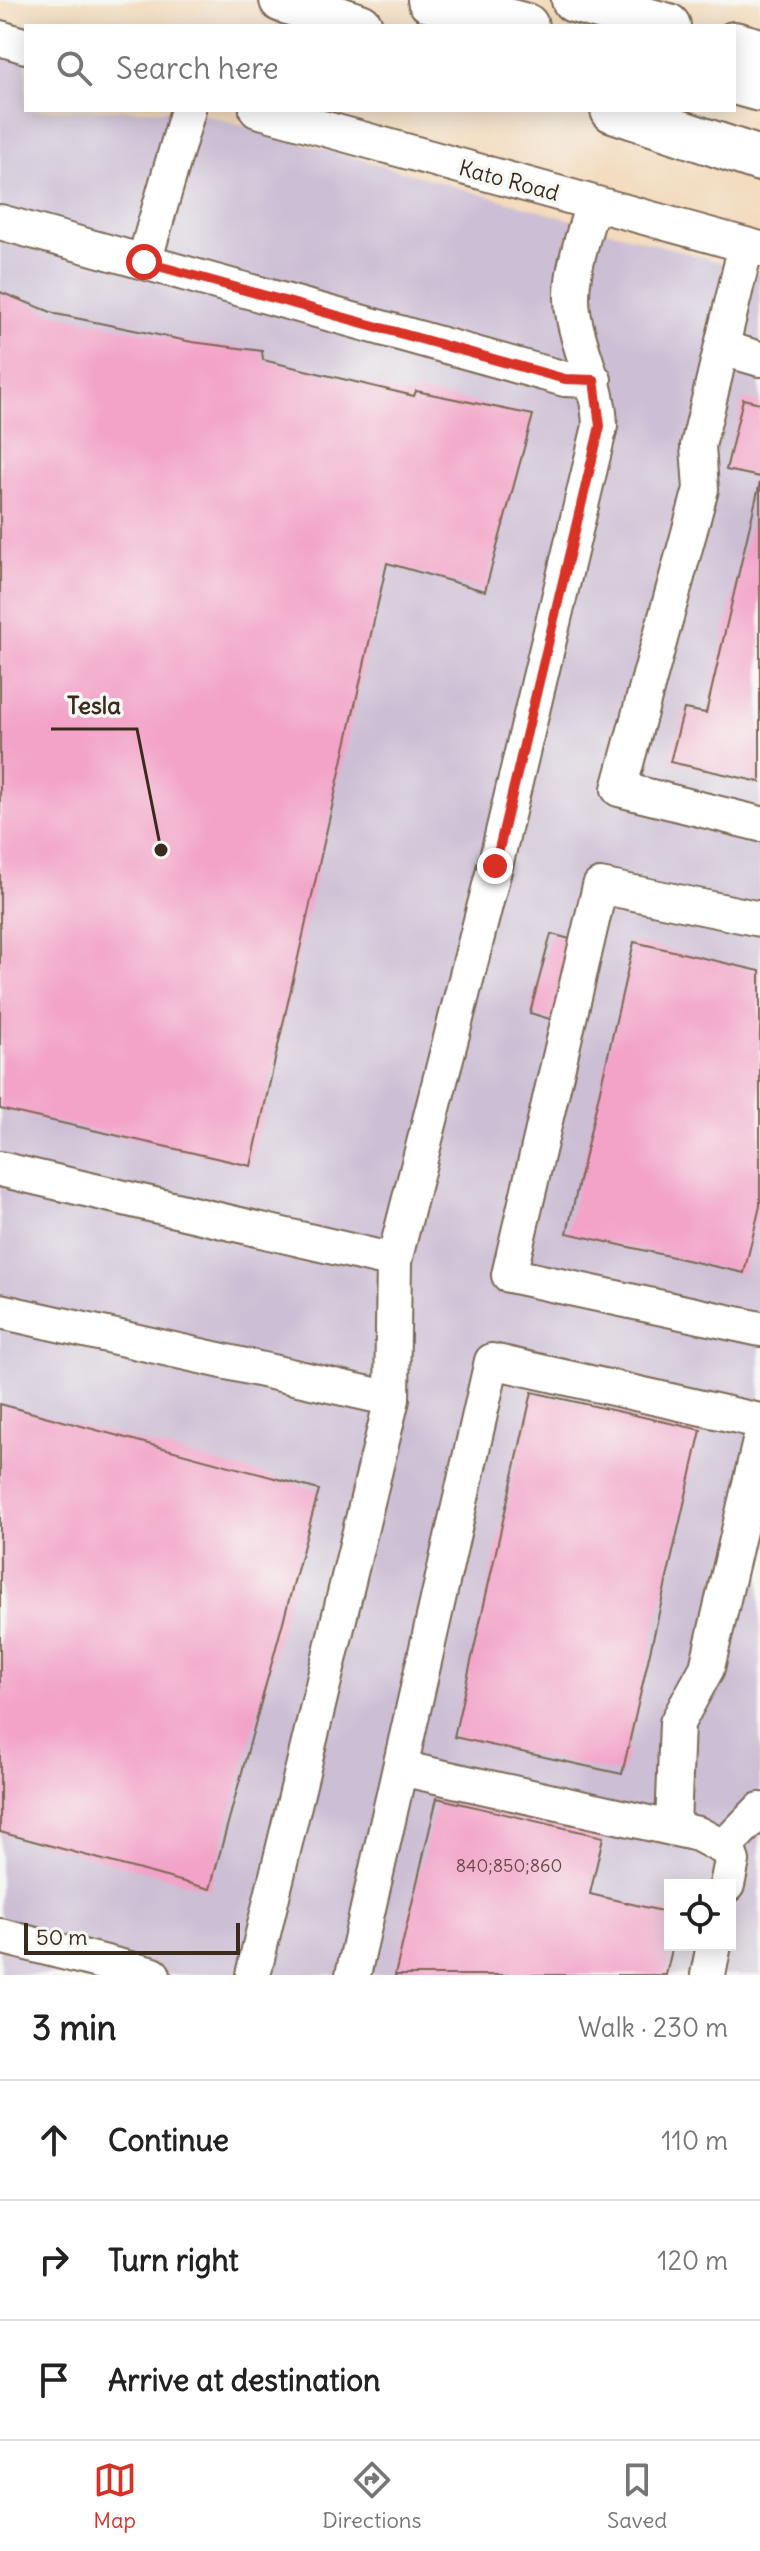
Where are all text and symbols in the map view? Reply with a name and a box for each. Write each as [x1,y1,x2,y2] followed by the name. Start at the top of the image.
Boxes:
[24,24,736,112] search box
[52,46,96,90] icon: search
[116,49,279,87] text: Search here
[456,153,562,207] street label: Kato Road
[126,244,162,280] route start
[51,681,137,729] callout: Tesla
[67,690,121,720] text: Tesla
[477,848,513,884] route end
[456,1854,562,1877] house number: 840;850;860
[664,1879,736,1951] map controls
[664,1879,736,1951] button: locate
[24,1919,240,1955] scale bar
[36,1923,88,1951] text: 50 m
[32,2006,117,2049] text: 3 min
[578,2011,728,2044] text: Walk · 230 m
[32,2118,76,2162] icon: ahead
[108,2121,229,2159] text: Continue
[661,2124,728,2157] text: 110 m
[32,2238,76,2282] icon: right
[108,2241,239,2279] text: Turn right
[657,2244,728,2277] text: 120 m
[32,2358,76,2402] icon: arrive
[108,2361,380,2399] text: Arrive at destination
[93,2458,137,2534] tab: Map
[322,2458,422,2534] tab: Directions
[607,2458,667,2534] tab: Saved

